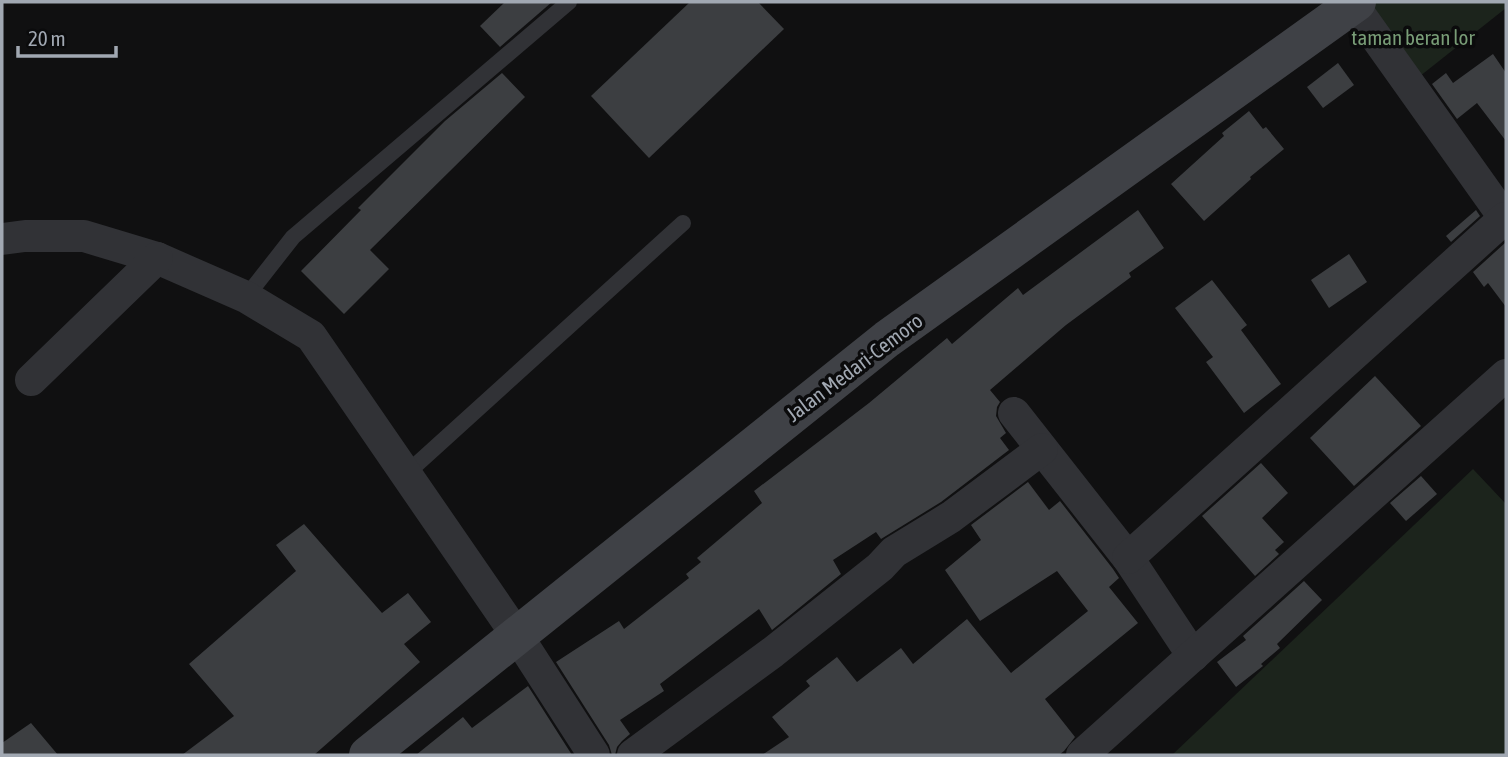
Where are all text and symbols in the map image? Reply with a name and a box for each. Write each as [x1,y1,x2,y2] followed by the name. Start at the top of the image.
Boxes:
[18,14,116,58] scale bar
[1351,25,1475,49] park label: taman beran lor
[28,26,66,50] text: 20 m
[781,308,927,426] street label: Jalan Medari-Cemoro

